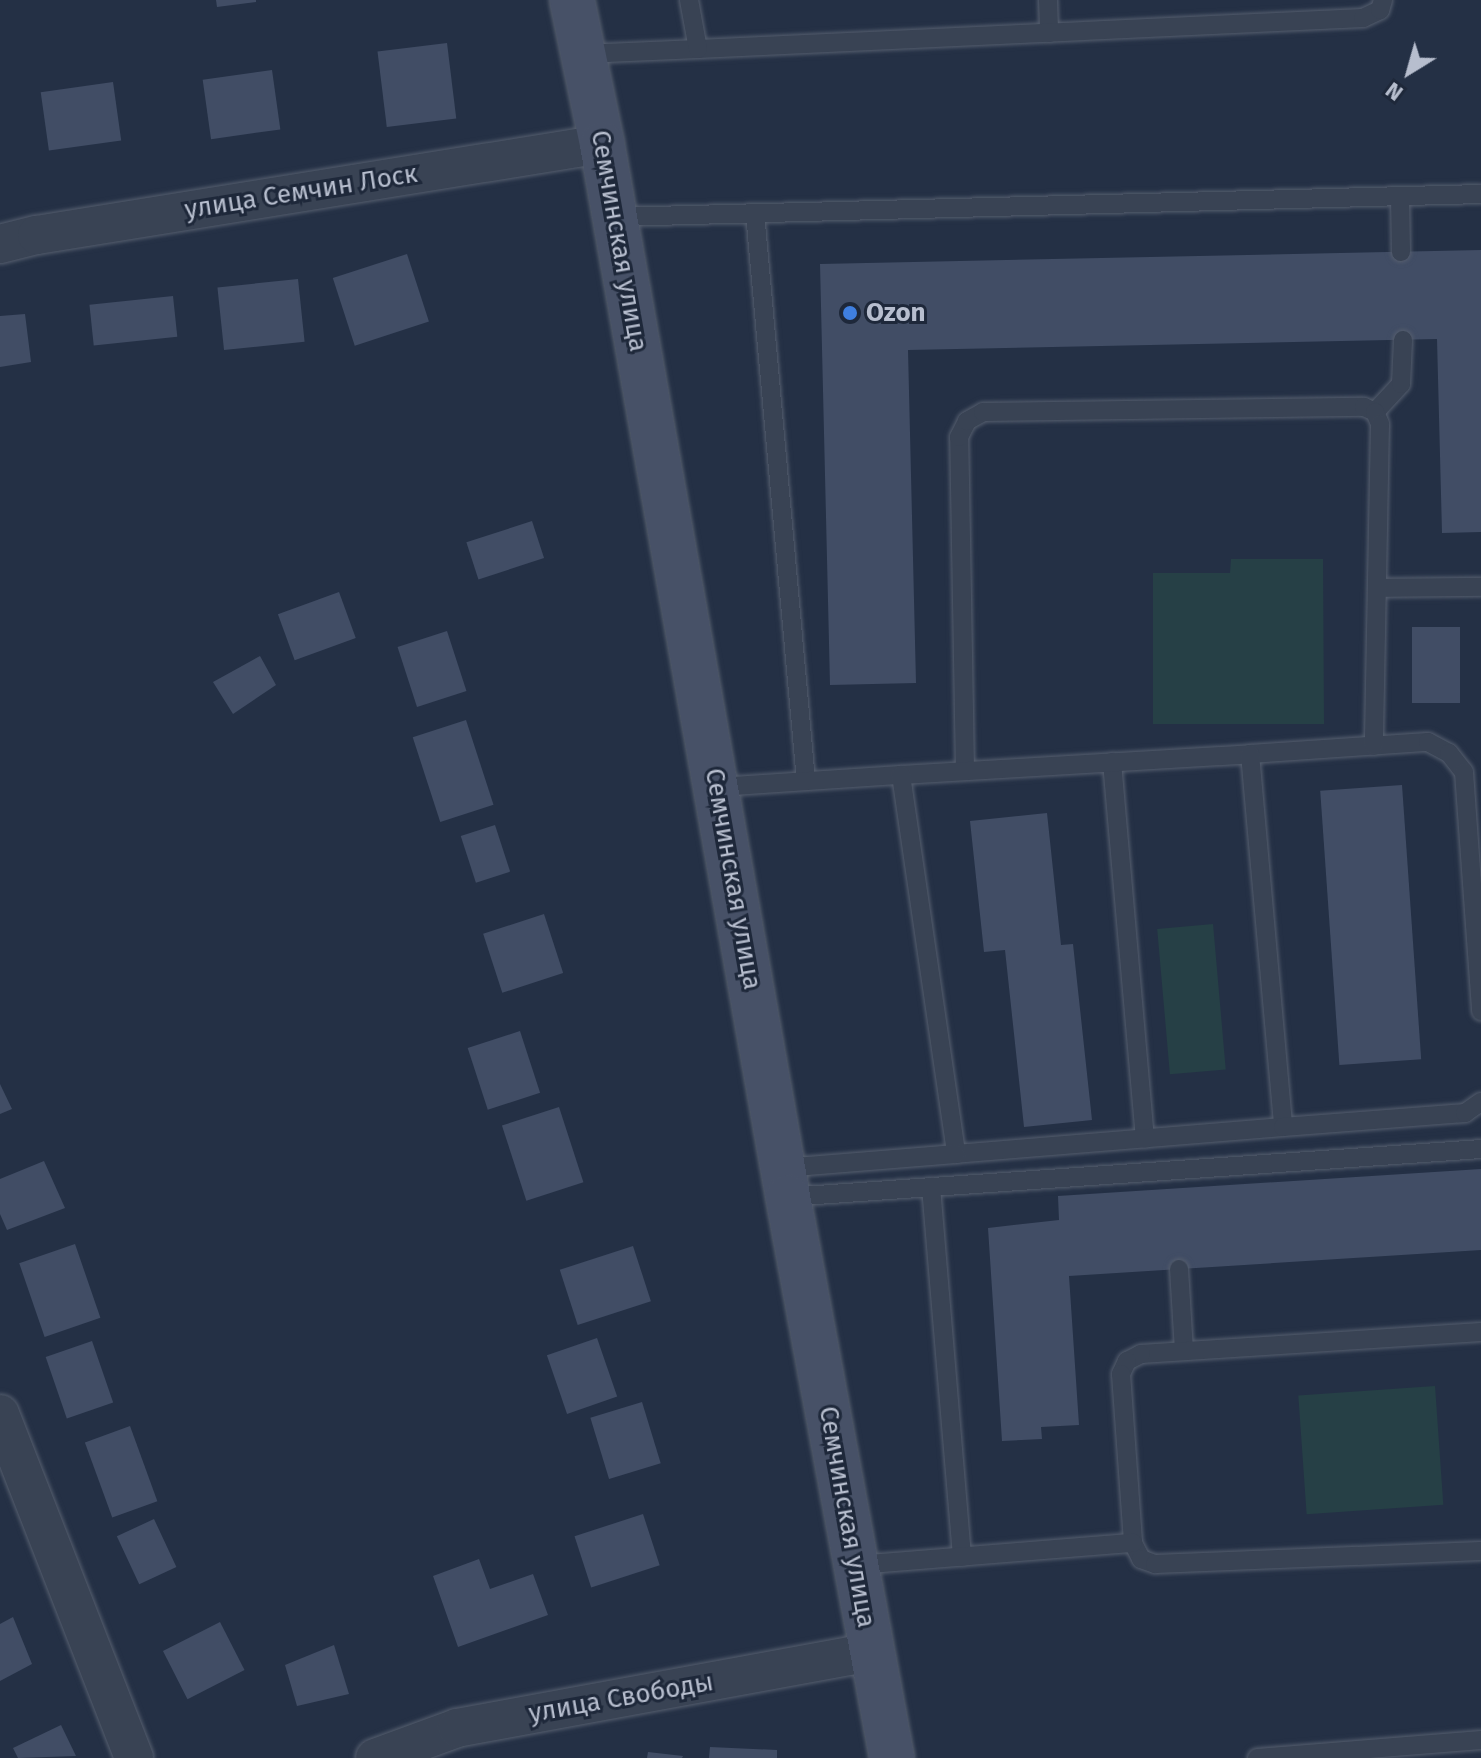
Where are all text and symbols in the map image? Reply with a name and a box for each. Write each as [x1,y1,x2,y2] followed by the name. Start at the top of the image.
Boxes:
[1369,32,1449,112] north arrow
[1380,76,1408,107] text: N
[584,128,654,354] street label: Семчинская улица
[182,158,420,226] street label: улица Семчин Лоск
[866,297,926,329] place label: Ozon
[841,304,859,322] marker: Ozon
[698,766,768,992] street label: Семчинская улица
[812,1404,882,1630] street label: Семчинская улица
[526,1666,716,1730] street label: улица Свободы

